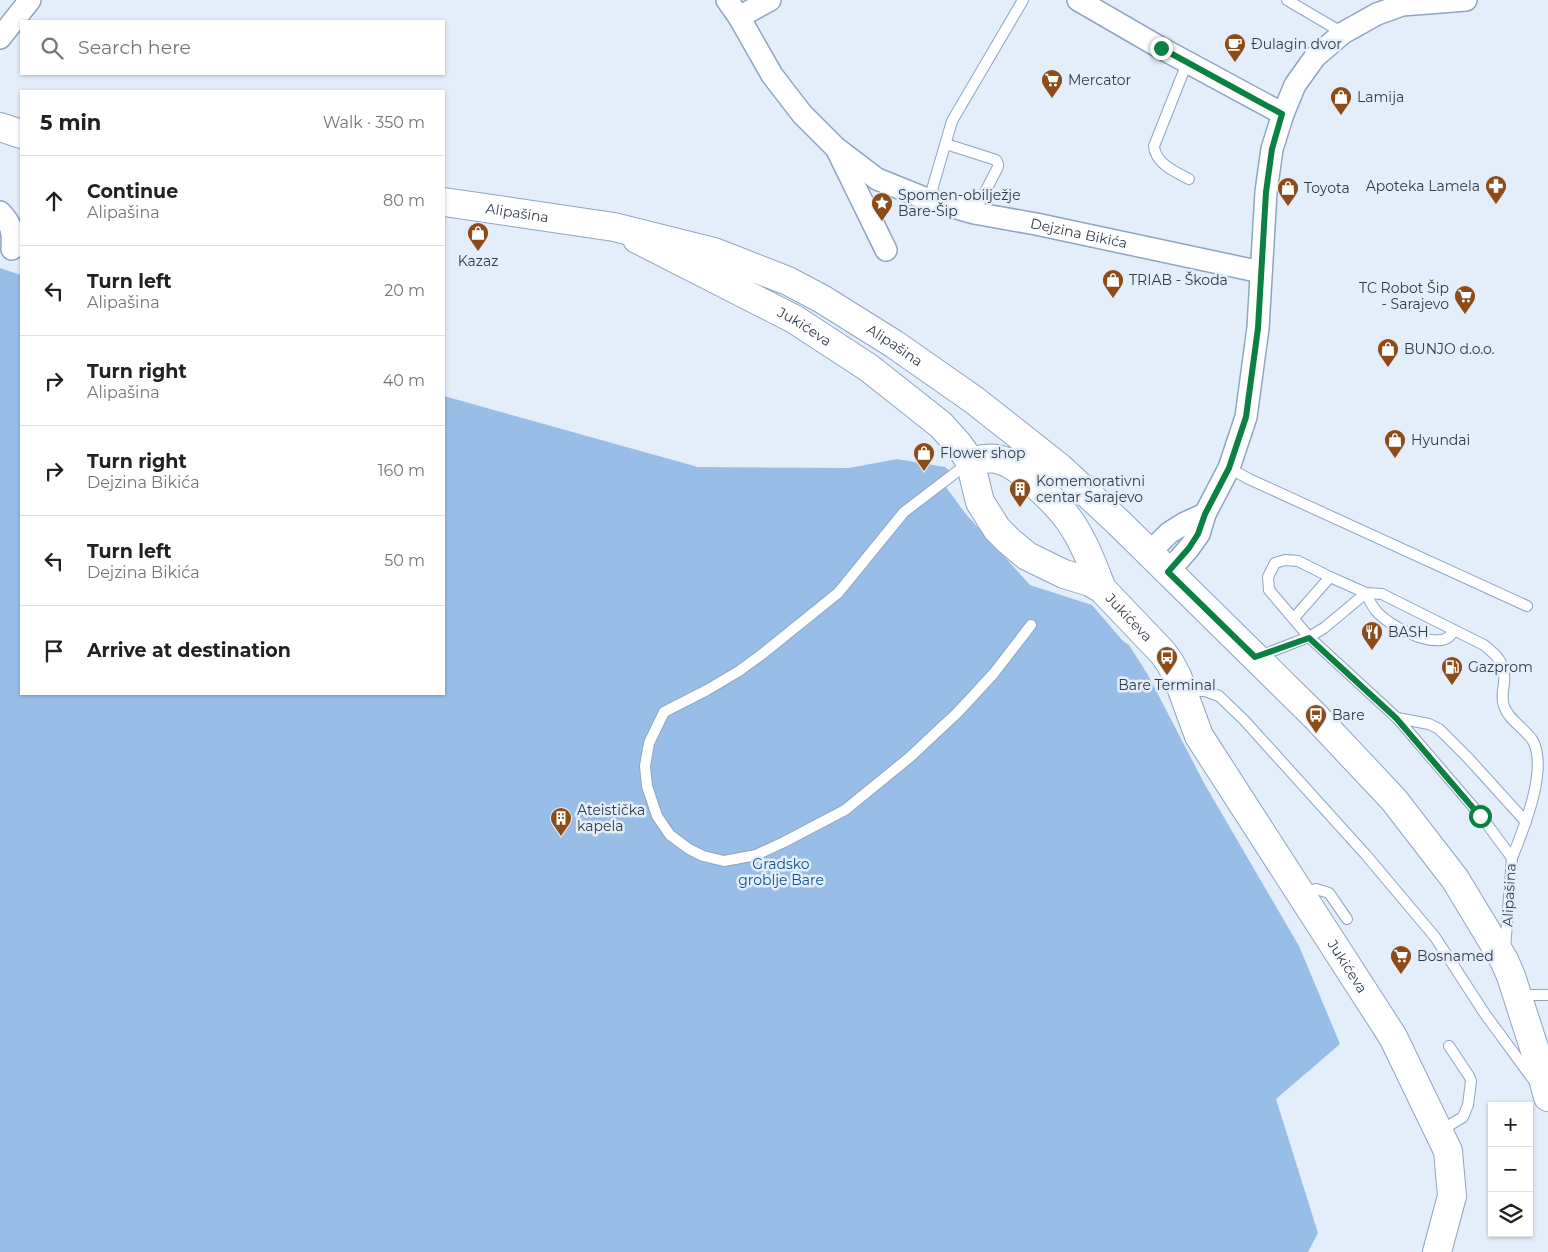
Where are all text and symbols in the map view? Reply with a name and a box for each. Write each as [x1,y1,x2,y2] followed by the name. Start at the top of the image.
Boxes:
[20,20,445,75] search box
[1223,32,1247,63] cafe icon: Đulagin dvor
[38,34,66,62] icon: search
[1251,35,1342,53] place label: Đulagin dvor
[78,36,191,59] text: Search here
[1150,37,1173,60] route end
[1040,68,1064,99] supermarket icon: Mercator
[1068,71,1132,89] place label: Mercator
[1329,85,1353,116] shop icon: Lamija
[1357,88,1404,106] place label: Lamija
[40,110,101,135] text: 5 min
[323,113,425,132] text: Walk · 350 m
[1484,174,1508,205] pharmacy icon: Apoteka Lamela
[1276,176,1300,207] shop icon: Toyota
[1366,177,1480,195] place label: Apoteka Lamela
[1304,179,1350,197] place label: Toyota
[87,180,178,203] text: Continue
[898,186,1021,220] place label: Spomen-obilježje Bare-Šip
[40,187,68,215] icon: ahead
[383,191,425,210] text: 80 m
[870,191,894,222] place icon: Spomen-obilježje Bare-Šip
[484,199,550,226] street label: Alipašina
[87,203,160,222] text: Alipašina
[1029,214,1129,252] street label: Dejzina Bikića
[466,221,490,252] shop icon: Kazaz
[458,252,498,270] place label: Kazaz
[1101,268,1125,299] shop icon: TRIAB - Škoda
[87,270,172,293] text: Turn left
[1129,271,1228,289] place label: TRIAB - Škoda
[40,277,68,305] icon: left
[1359,279,1449,313] place label: TC Robot Šip - Sarajevo
[384,281,425,300] text: 20 m
[1453,284,1477,315] supermarket icon: TC Robot Šip - Sarajevo
[87,293,160,312] text: Alipašina
[774,303,835,350] street label: Jukićeva
[863,320,926,370] street label: Alipašina
[1376,337,1400,368] shop icon: BUNJO d.o.o.
[1404,340,1495,358] place label: BUNJO d.o.o.
[87,360,187,383] text: Turn right
[40,367,68,395] icon: right
[383,371,425,390] text: 40 m
[87,383,160,402] text: Alipašina
[1383,428,1407,459] shop icon: Hyundai
[1411,431,1470,449] place label: Hyundai
[912,441,936,472] shop icon: Flower shop
[940,444,1026,462] place label: Flower shop
[87,450,187,473] text: Turn right
[40,457,68,485] icon: right
[378,461,425,480] text: 160 m
[1036,472,1145,506] place label: Komemorativni centar Sarajevo
[87,473,200,492] text: Dejzina Bikića
[1008,477,1032,508] building icon: Komemorativni centar Sarajevo
[87,540,172,563] text: Turn left
[40,547,68,575] icon: left
[384,551,425,570] text: 50 m
[87,563,200,582] text: Dejzina Bikića
[1101,589,1156,645] street label: Jukićeva
[1360,620,1384,651] restaurant icon: BASH
[1388,623,1429,641] place label: BASH
[40,637,68,665] icon: arrive
[87,639,291,662] text: Arrive at destination
[1155,645,1179,676] bus stop icon: Bare Terminal
[1440,655,1464,686] fuel station icon: Gazprom
[1468,658,1533,676] place label: Gazprom
[1118,676,1216,694] place label: Bare Terminal
[1304,703,1328,734] bus stop icon: Bare
[1332,706,1365,724] place label: Bare
[577,801,645,835] place label: Ateistička kapela
[1469,805,1492,828] route start
[549,806,573,837] building icon: Ateistička kapela
[738,855,824,889] park label: Gradsko groblje Bare
[1498,863,1520,927] street label: Alipašina
[1323,935,1371,997] street label: Jukićeva
[1389,944,1413,975] supermarket icon: Bosnamed
[1417,947,1494,965] place label: Bosnamed
[1488,1102,1533,1237] map controls
[1488,1102,1533,1147] button: +
[1488,1147,1533,1192] button: −
[1488,1192,1533,1237] button: layers

